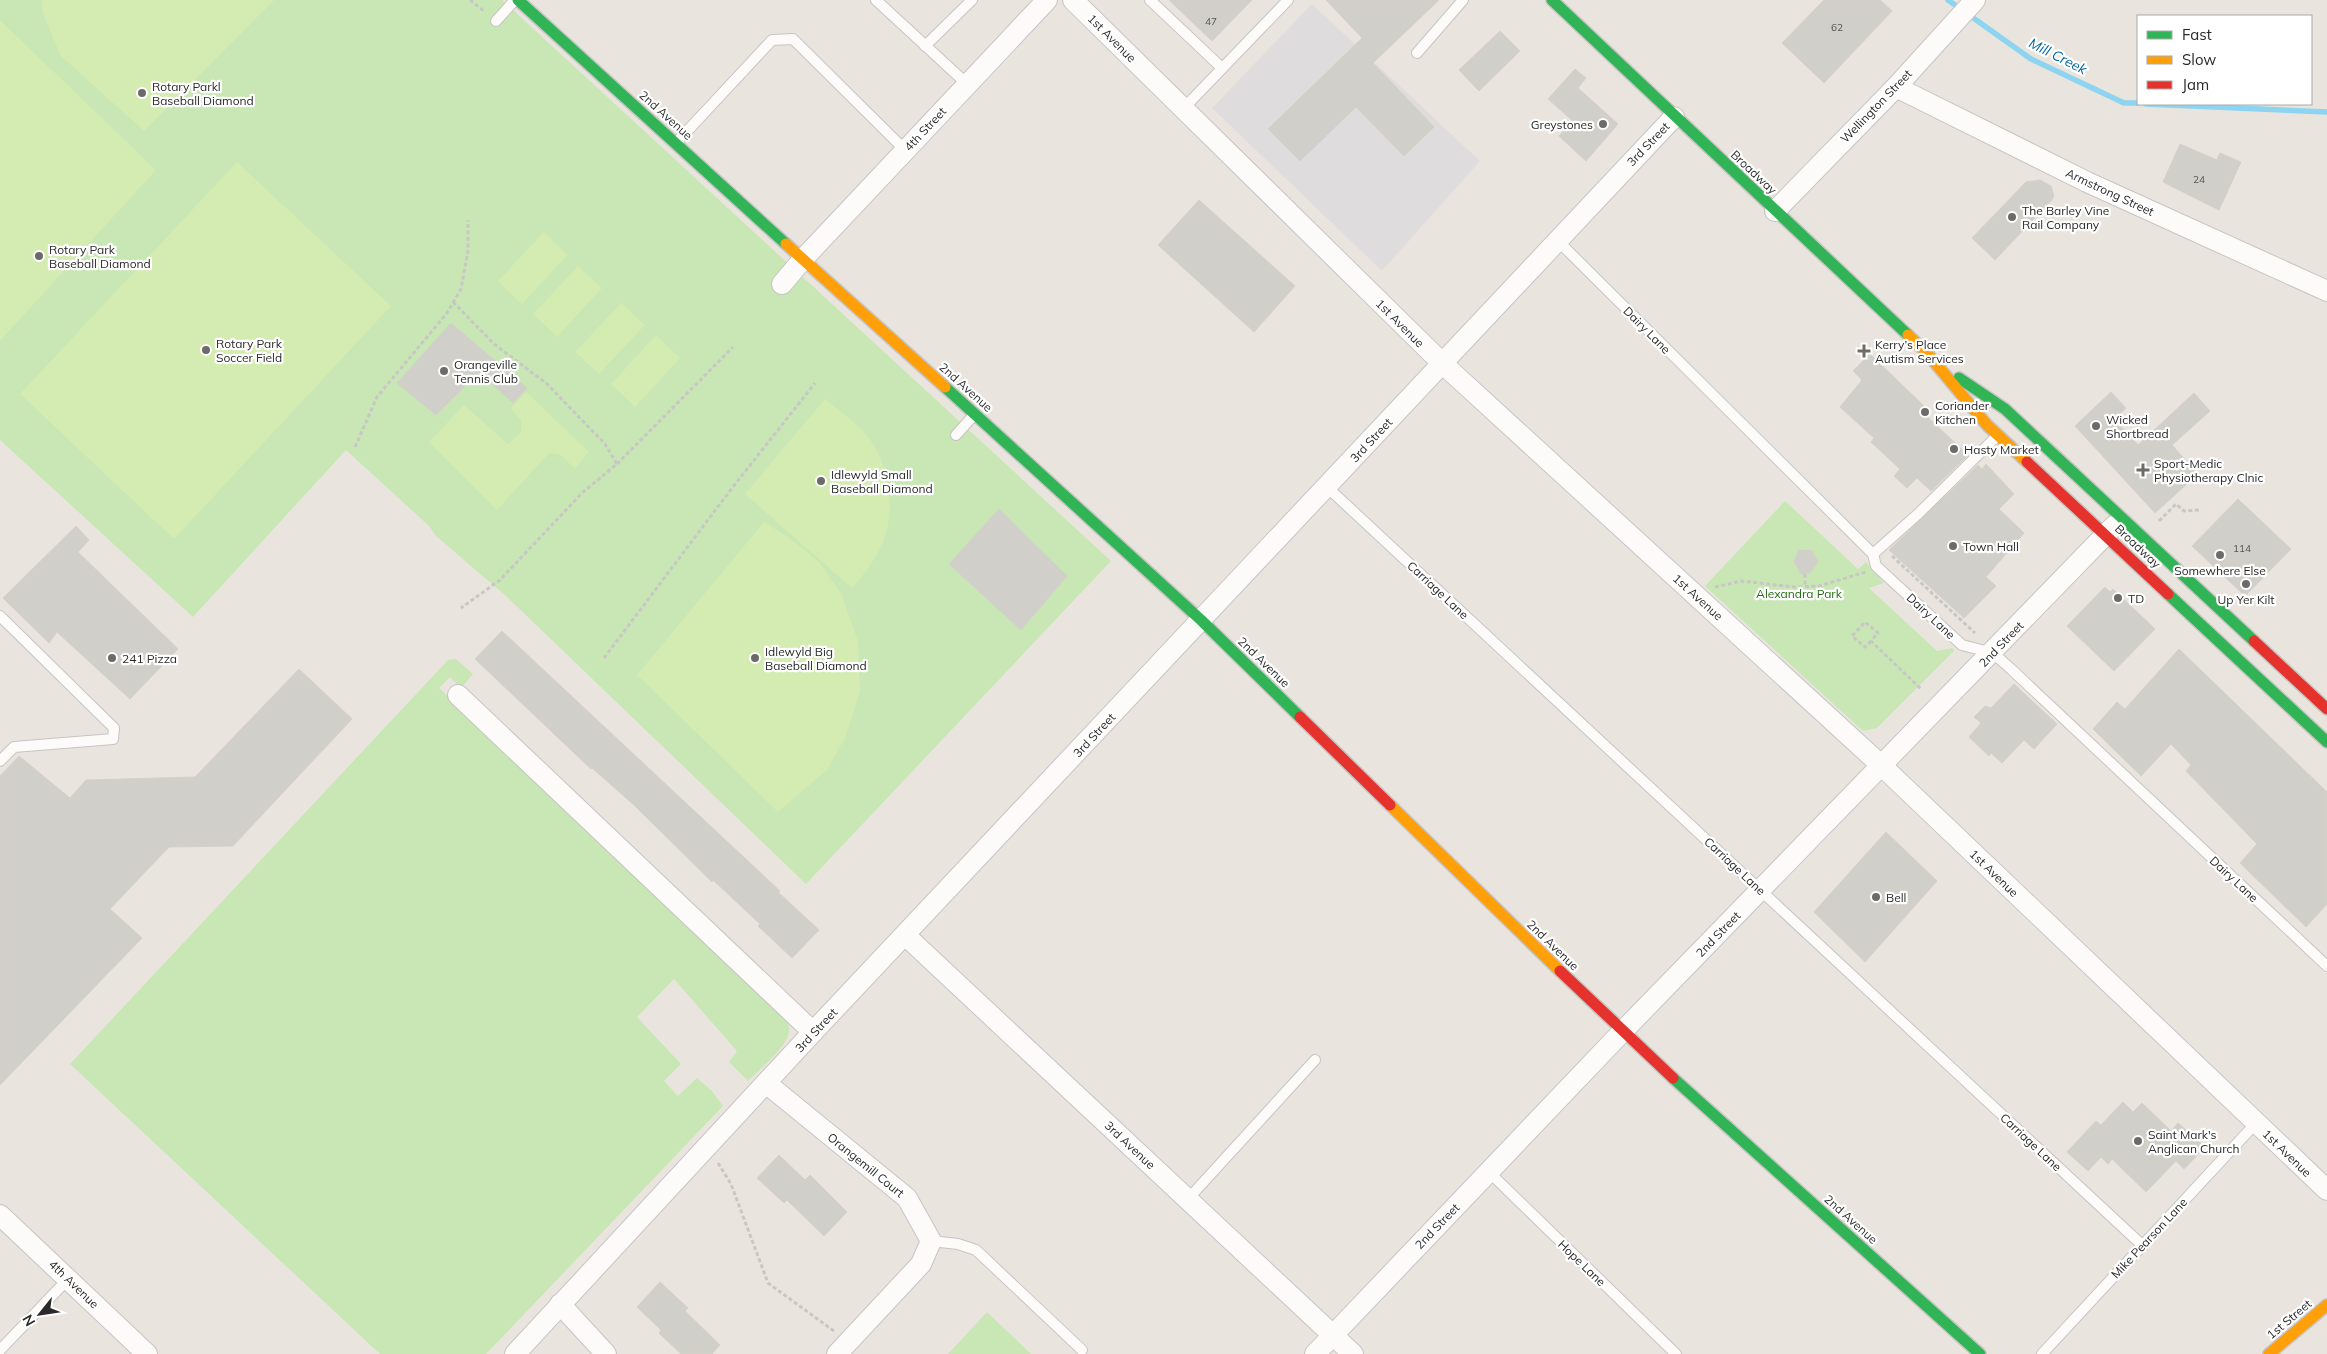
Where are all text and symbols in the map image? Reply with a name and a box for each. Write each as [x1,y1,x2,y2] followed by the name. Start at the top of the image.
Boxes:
[1085,11,1139,65] street label: 1st Avenue
[1205,15,1217,28] house number: 47
[2137,15,2312,105] legend
[1831,21,1843,34] house number: 62
[2182,25,2212,44] text: Fast
[2026,34,2091,79] water label: Mill Creek
[2182,50,2216,69] text: Slow
[1837,66,1915,146] street label: Wellington Street
[2182,75,2209,94] text: Jam
[152,79,254,108] place label: Rotary Parkl Baseball Diamond
[136,87,148,99] marker: Rotary Parkl Baseball Diamond
[636,87,696,143] street label: 2nd Avenue
[901,104,949,154] street label: 4th Street
[1531,117,1593,132] place label: Greystones
[1597,118,1609,130] marker: Greystones
[1624,119,1672,169] street label: 3rd Street
[1728,147,1781,198] street label: Broadway
[2064,165,2156,219] street label: Armstrong Street
[2193,173,2205,186] house number: 24
[2022,203,2109,232] place label: The Barley Vine Rail Company
[2006,211,2018,223] marker: The Barley Vine Rail Company
[49,242,151,271] place label: Rotary Park Baseball Diamond
[33,250,45,262] marker: Rotary Park Baseball Diamond
[1373,296,1427,350] street label: 1st Avenue
[1620,303,1674,357] street label: Dairy Lane
[216,336,283,365] place label: Rotary Park Soccer Field
[1875,337,1964,366] place label: Kerry’s Place Autism Services
[200,344,212,356] marker: Rotary Park Soccer Field
[1857,344,1871,358] marker: Kerry’s Place Autism Services
[454,357,518,386] place label: Orangeville Tennis Club
[936,359,996,415] street label: 2nd Avenue
[438,365,450,377] marker: Orangeville Tennis Club
[1935,398,1990,427] place label: Coriander Kitchen
[1919,406,1931,418] marker: Coriander Kitchen
[2106,412,2169,441] place label: Wicked Shortbread
[1347,415,1395,465] street label: 3rd Street
[2090,420,2102,432] marker: Wicked Shortbread
[1964,442,2039,457] place label: Hasty Market
[1948,443,1960,455] marker: Hasty Market
[2154,456,2263,485] place label: Sport-Medic Physiotherapy Clnic
[2136,463,2150,477] marker: Sport-Medic Physiotherapy Clnic
[831,467,933,496] place label: Idlewyld Small Baseball Diamond
[815,475,827,487] marker: Idlewyld Small Baseball Diamond
[2112,521,2165,572] street label: Broadway
[1963,539,2019,554] place label: Town Hall
[1947,540,1959,552] marker: Town Hall
[2233,542,2251,555] house number: 114
[2214,549,2226,561] marker: Somewhere Else
[1404,558,1472,622] street label: Carriage Lane
[2174,563,2266,578] place label: Somewhere Else
[1670,571,1726,623] street label: 1st Avenue
[2240,578,2252,590] marker: Up Yer Kilt
[1756,586,1843,601] park label: Alexandra Park
[1904,590,1958,642] street label: Dairy Lane
[2128,591,2144,606] place label: TD
[2112,592,2124,604] marker: TD
[2218,592,2274,607] place label: Up Yer Kilt
[1976,618,2026,670] street label: 2nd Street
[1235,634,1293,690] street label: 2nd Avenue
[765,644,867,673] place label: Idlewyld Big Baseball Diamond
[122,651,177,666] place label: 241 Pizza
[106,652,118,664] marker: 241 Pizza
[749,652,761,664] marker: Idlewyld Big Baseball Diamond
[1070,710,1118,760] street label: 3rd Street
[1701,834,1769,898] street label: Carriage Lane
[1966,846,2022,900] street label: 1st Avenue
[2207,853,2261,905] street label: Dairy Lane
[1886,890,1906,905] place label: Bell
[1870,891,1882,903] marker: Bell
[1693,908,1743,960] street label: 2nd Street
[1524,917,1582,973] street label: 2nd Avenue
[792,1005,840,1055] street label: 3rd Street
[1997,1110,2065,1174] street label: Carriage Lane
[1102,1118,1158,1172] street label: 3rd Avenue
[2259,1126,2315,1180] street label: 1st Avenue
[2148,1127,2239,1156] place label: Saint Mark's Anglican Church
[825,1130,907,1200] street label: Orangemill Court
[2132,1135,2144,1147] marker: Saint Mark's Anglican Church
[1821,1191,1881,1247] street label: 2nd Avenue
[2108,1195,2190,1281] street label: Mike Pearson Lane
[1412,1200,1462,1252] street label: 2nd Street
[1555,1237,1609,1289] street label: Hope Lane
[46,1257,102,1311] street label: 4th Avenue
[15,1289,65,1339] north arrow
[2264,1296,2314,1342] street label: 1st Street
[18,1311,39,1330] text: N

